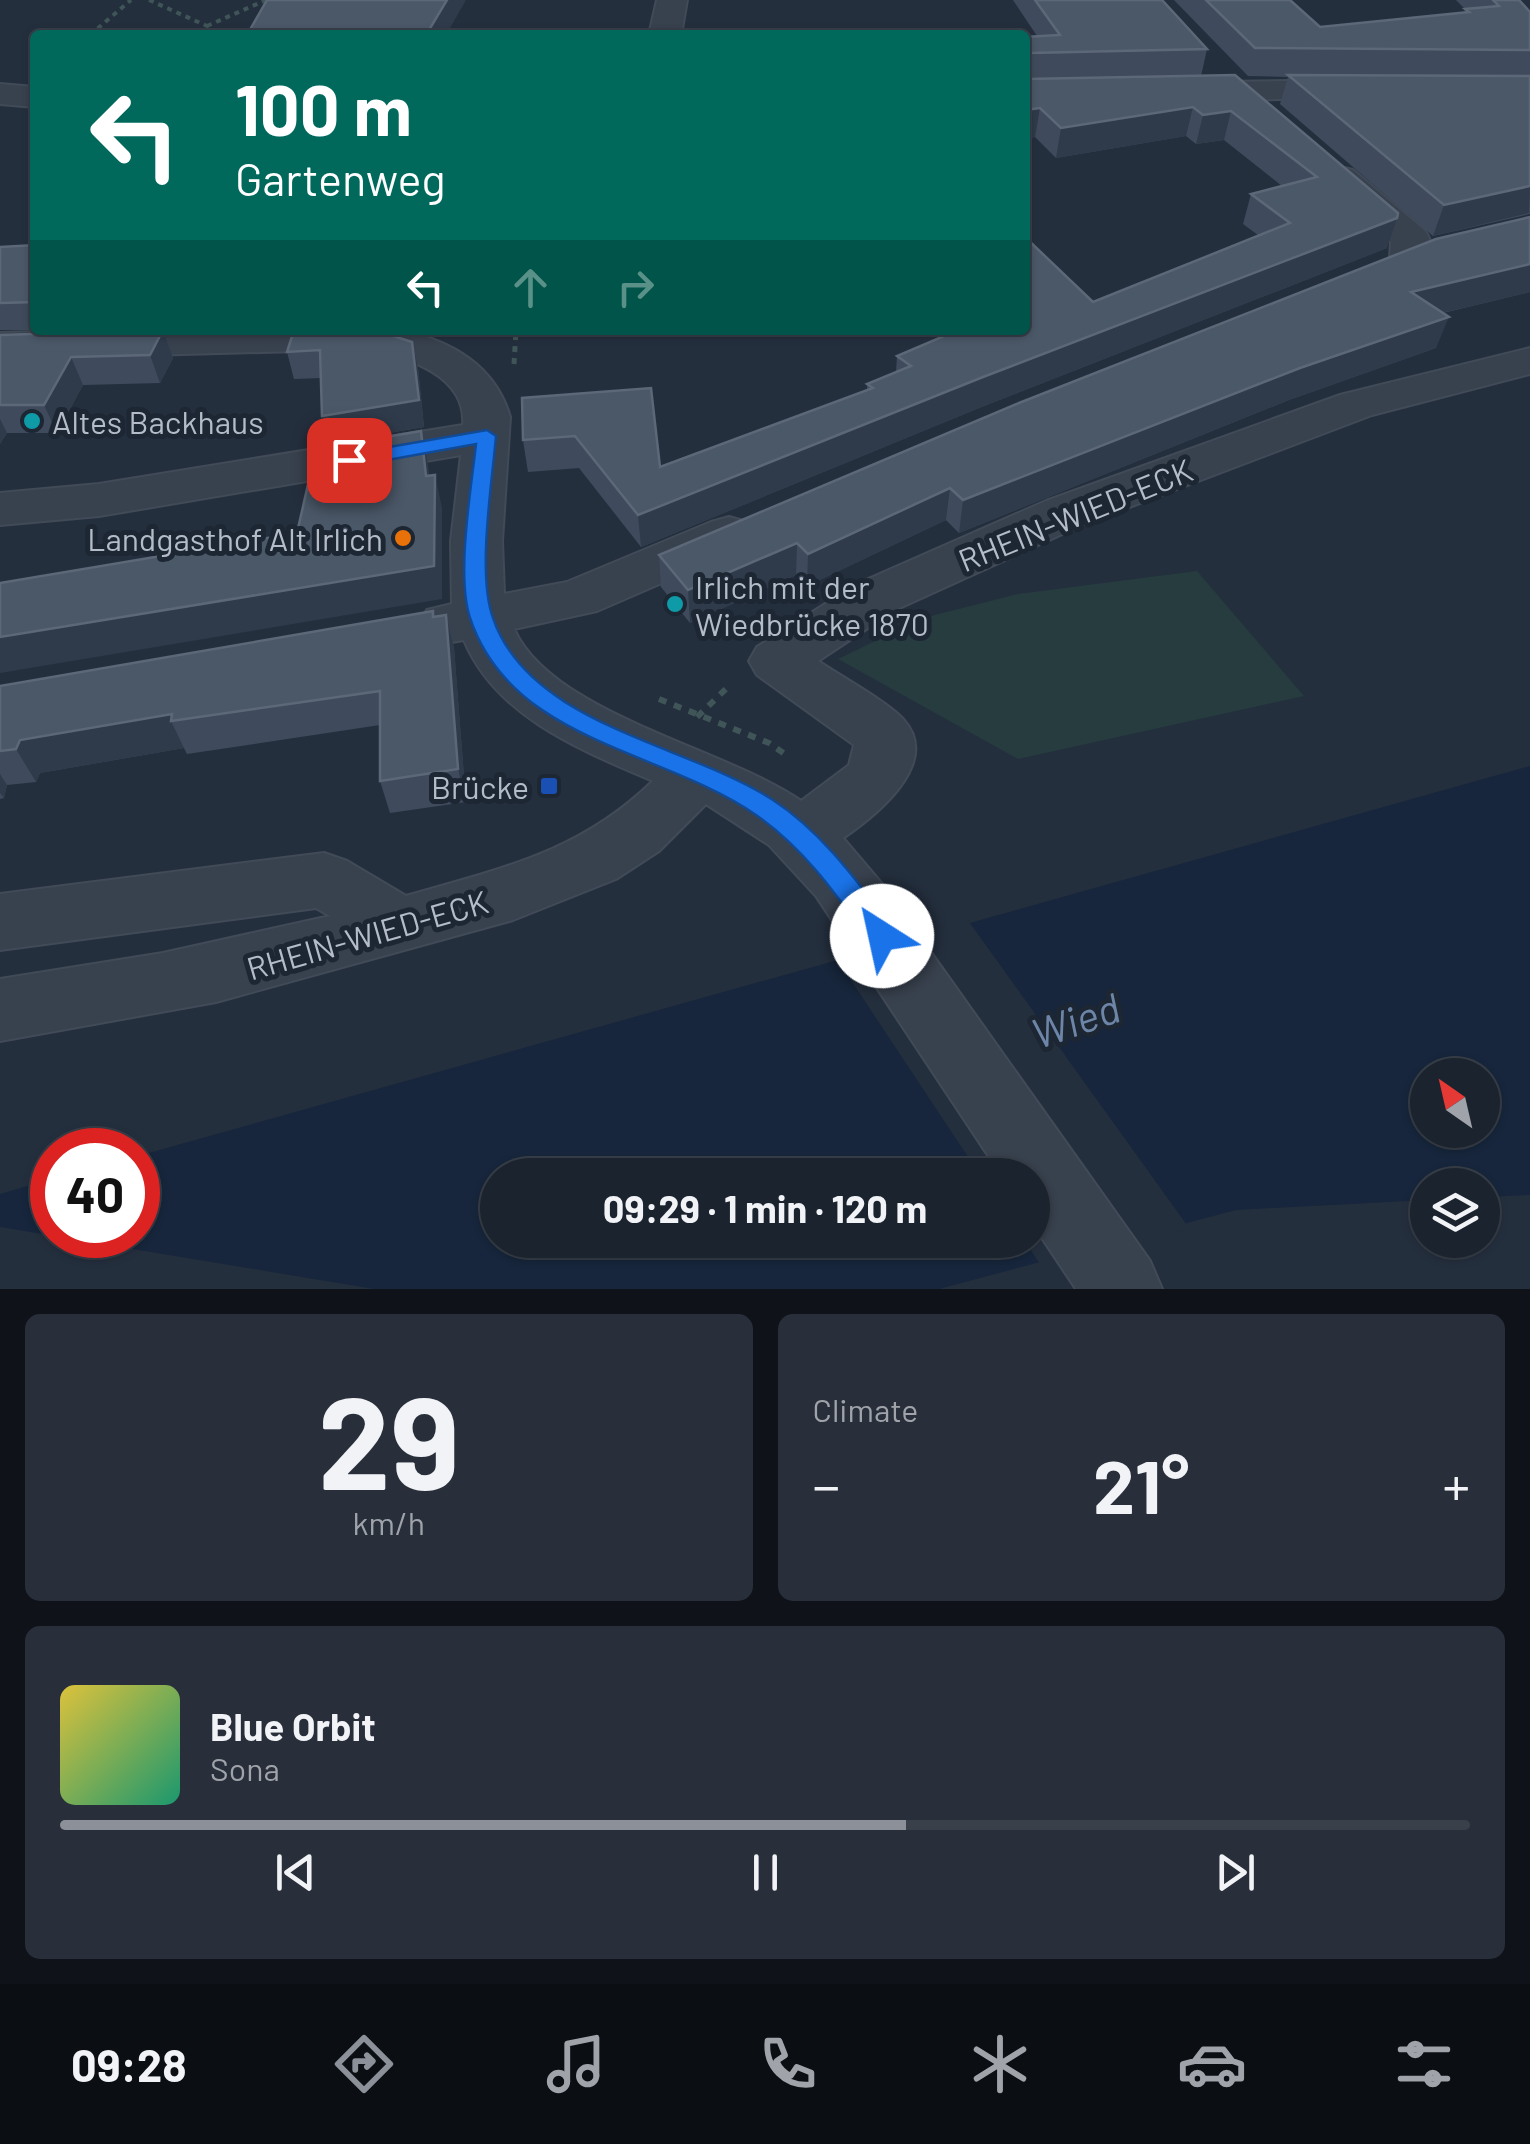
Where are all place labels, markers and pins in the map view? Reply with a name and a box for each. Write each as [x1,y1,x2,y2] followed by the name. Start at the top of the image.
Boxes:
[52,402,264,440] place label: Altes Backhaus
[21,410,43,432] marker: Altes Backhaus
[307,418,392,503] pin
[87,519,383,557] place label: Landgasthof Alt Irlich
[392,527,414,549] marker: Landgasthof Alt Irlich
[695,567,929,642] place label: Irlich mit der Wiedbrücke 1870
[664,593,686,615] marker: Irlich mit der Wiedbrücke 1870
[431,767,529,805] place label: Brücke
[538,775,560,797] marker: Brücke

